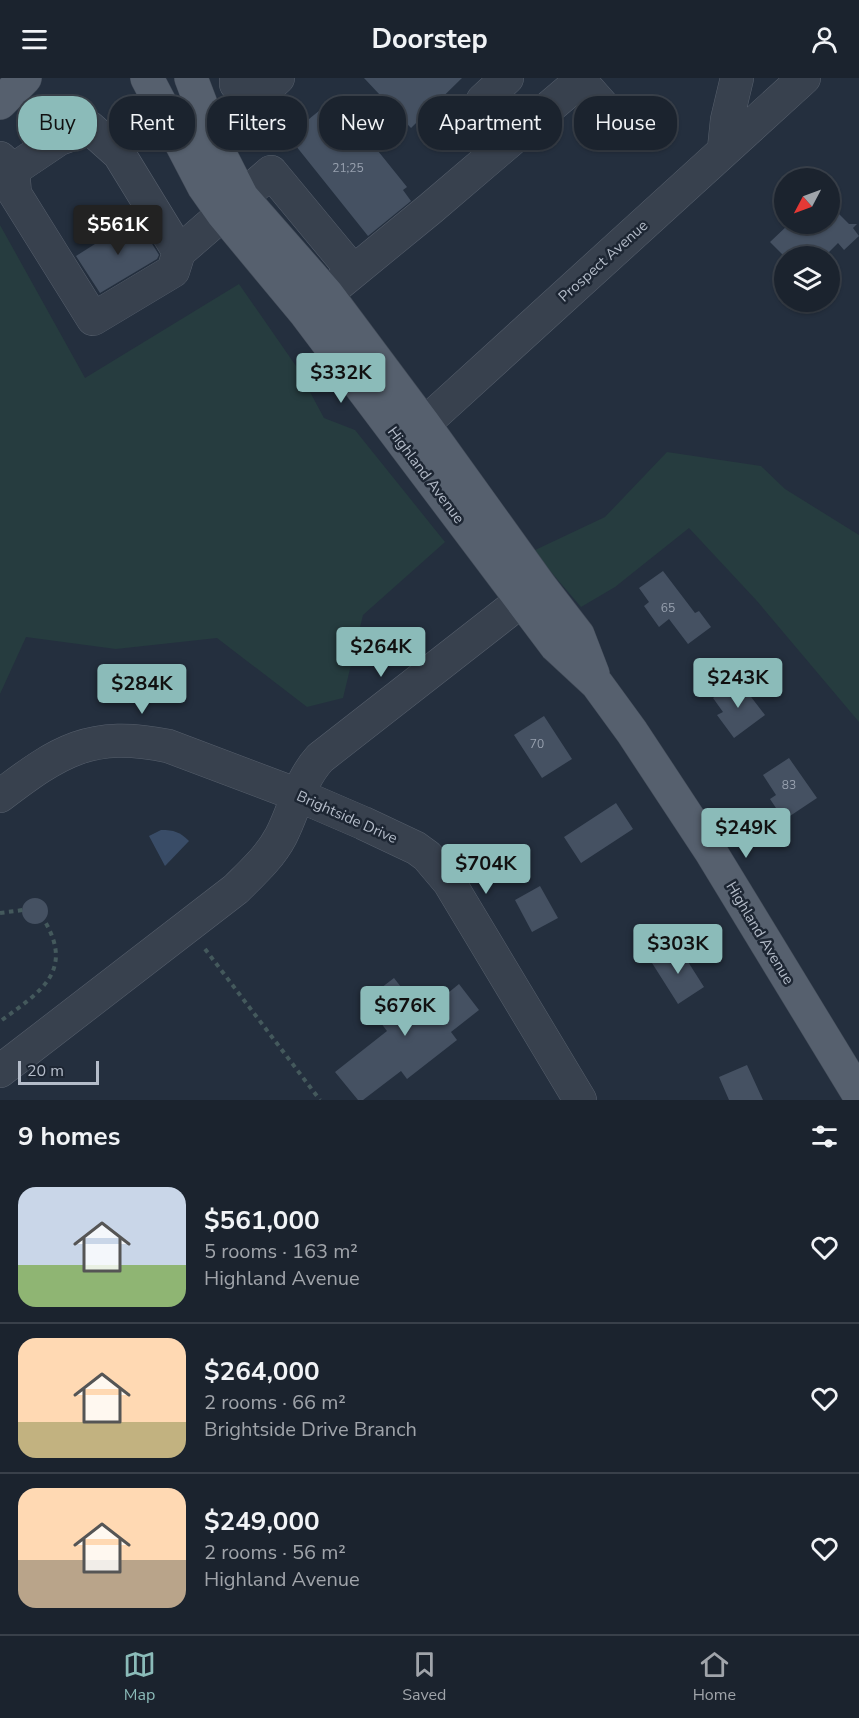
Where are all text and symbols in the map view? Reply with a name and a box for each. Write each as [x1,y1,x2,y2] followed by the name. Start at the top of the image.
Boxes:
[371,21,488,58] text: Doorstep
[18,23,51,56] icon: menu
[808,23,841,56] icon: person
[18,96,97,150] chip: Buy
[109,96,195,150] chip: Rent
[207,96,307,150] chip: Filters
[319,96,406,150] chip: New
[418,96,562,150] chip: Apartment
[574,96,677,150] chip: House
[332,160,364,176] house number: 21;25
[774,168,840,234] north arrow
[774,168,840,312] map controls
[76,205,160,256] pin: $561K
[87,211,149,238] text: $561K
[554,215,652,307] street label: Prospect Avenue
[774,246,840,312] button: layers
[299,353,383,404] pin: $332K
[310,359,372,386] text: $332K
[383,422,469,528] street label: Highland Avenue
[661,600,675,616] house number: 65
[339,627,423,678] pin: $264K
[350,633,412,660] text: $264K
[696,658,780,709] pin: $243K
[100,664,184,715] pin: $284K
[707,664,769,691] text: $243K
[111,670,173,697] text: $284K
[530,736,544,752] house number: 70
[782,777,796,793] house number: 83
[293,786,401,848] street label: Brightside Drive
[704,808,788,859] pin: $249K
[715,814,777,841] text: $249K
[444,844,528,895] pin: $704K
[455,850,517,877] text: $704K
[721,878,799,988] street label: Highland Avenue
[636,924,720,975] pin: $303K
[647,930,709,957] text: $303K
[363,986,447,1037] pin: $676K
[374,992,436,1019] text: $676K
[18,1058,99,1085] scale bar
[27,1060,64,1082] text: 20 m
[18,1119,120,1154] text: 9 homes
[808,1120,841,1153] icon: filters
[204,1203,320,1238] text: $561,000
[66,1211,138,1283] icon: home
[808,1231,841,1264] icon: heart
[204,1238,358,1265] text: 5 rooms · 163 m²
[204,1265,360,1292] text: Highland Avenue
[204,1354,320,1389] text: $264,000
[66,1362,138,1434] icon: home
[808,1382,841,1415] icon: heart
[204,1389,346,1416] text: 2 rooms · 66 m²
[204,1416,417,1443] text: Brightside Drive Branch
[204,1504,320,1539] text: $249,000
[66,1512,138,1584] icon: home
[808,1532,841,1565] icon: heart
[204,1539,346,1566] text: 2 rooms · 56 m²
[204,1566,360,1593] text: Highland Avenue
[123,1648,156,1706] tab: Map
[402,1648,446,1706] tab: Saved
[693,1648,736,1706] tab: Home

